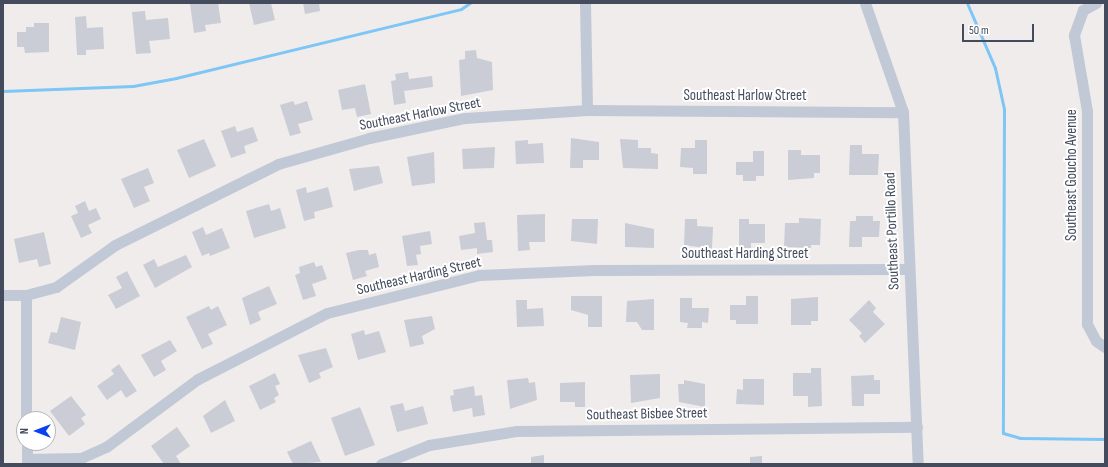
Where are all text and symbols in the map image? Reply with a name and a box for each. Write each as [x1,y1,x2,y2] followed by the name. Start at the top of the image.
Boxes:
[964,16,1036,42] scale bar
[969,23,989,38] text: 50 m
[683,87,807,105] street label: Southeast Harlow Street
[358,93,482,135] street label: Southeast Harlow Street
[1063,109,1081,241] street label: Southeast Goucho Avenue
[881,172,903,290] street label: Southeast Portillo Road
[681,245,809,263] street label: Southeast Harding Street
[355,253,483,299] street label: Southeast Harding Street
[586,404,708,424] street label: Southeast Bisbee Street
[16,411,56,451] north arrow
[18,428,31,434] text: N

